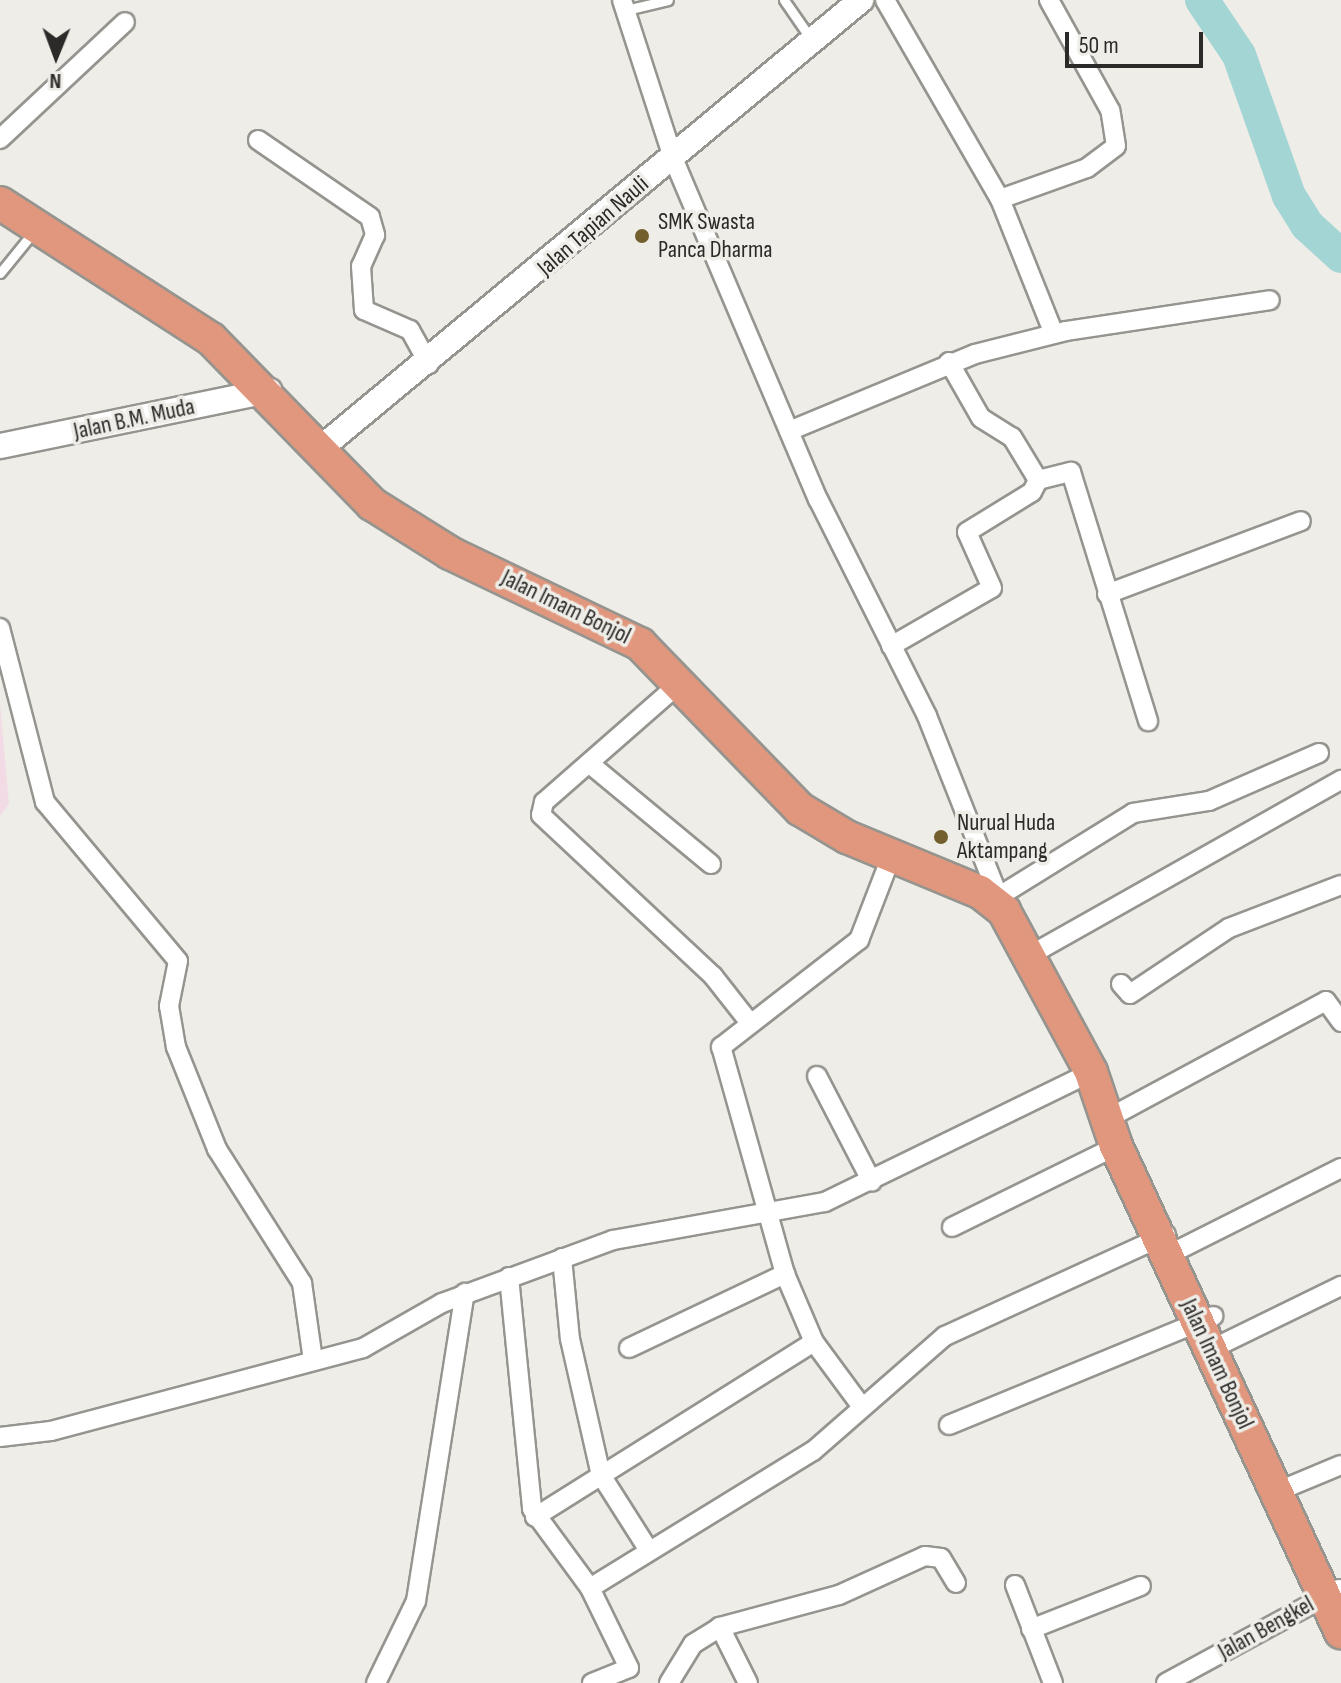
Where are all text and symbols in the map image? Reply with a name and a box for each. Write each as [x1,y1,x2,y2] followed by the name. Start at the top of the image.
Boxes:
[16,16,96,96] north arrow
[1069,16,1207,66] scale bar
[1079,31,1119,60] text: 50 m
[49,67,62,94] text: N
[531,170,655,282] street label: Jalan Tapian Nauli
[658,208,773,264] place label: SMK Swasta Panca Dharma
[633,227,651,245] marker: SMK Swasta Panca Dharma
[71,392,197,446] street label: Jalan B.M. Muda
[497,563,635,651] street label: Jalan Imam Bonjol
[957,809,1055,865] place label: Nurual Huda Aktampang
[932,828,950,846] marker: Nurual Huda Aktampang
[1174,1294,1260,1434] street label: Jalan Imam Bonjol
[1213,1590,1319,1666] street label: Jalan Bengkel

